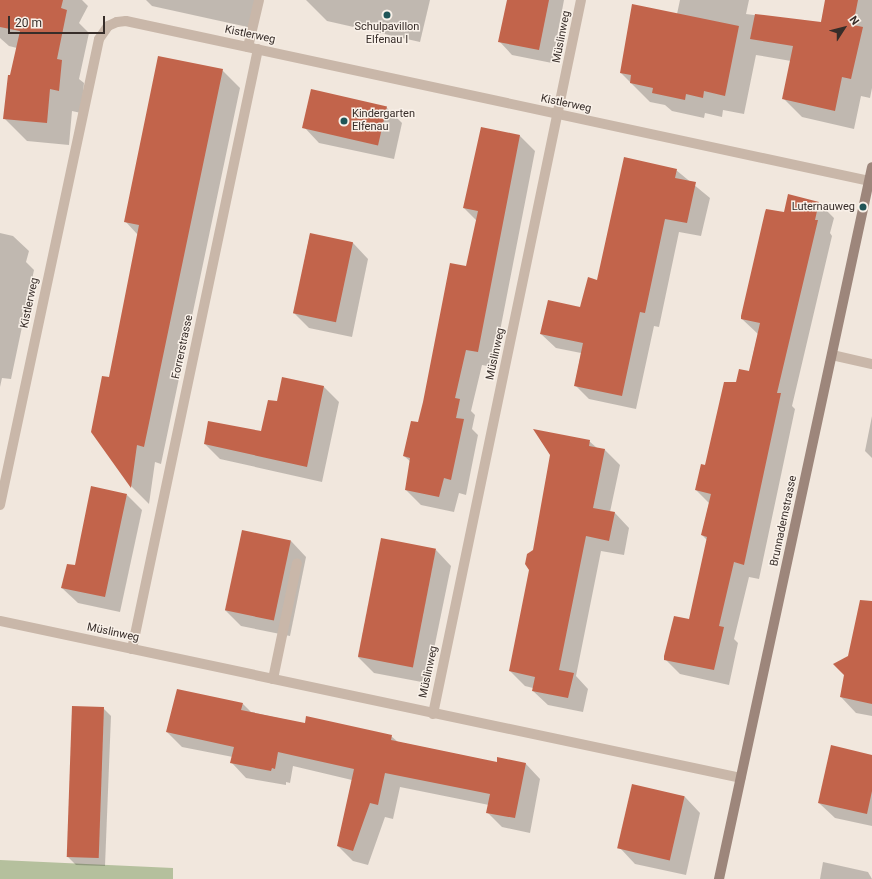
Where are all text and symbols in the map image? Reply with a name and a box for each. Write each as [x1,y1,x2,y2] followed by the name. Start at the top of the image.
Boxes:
[10,8,107,34] scale bar
[824,8,864,48] north arrow
[382,10,392,20] marker: Schulpavillon Elfenau I
[550,10,574,64] street label: Müslinweg
[847,14,862,28] text: N
[15,16,42,30] text: 20 m
[355,21,419,47] place label: Schulpavillon Elfenau I
[223,23,277,47] street label: Kistlerweg
[539,92,593,116] street label: Kistlerweg
[352,108,415,134] place label: Kindergarten Elfenau
[339,116,349,126] marker: Kindergarten Elfenau
[792,200,855,214] place label: Luternauweg
[858,202,868,212] marker: Luternauweg
[18,276,42,330] street label: Kistlerweg
[170,314,196,380] street label: Forrerstrasse
[484,327,508,381] street label: Müslinweg
[768,474,800,568] street label: Brunnadernstrasse
[86,621,140,645] street label: Müslinweg
[417,645,441,699] street label: Müslinweg

